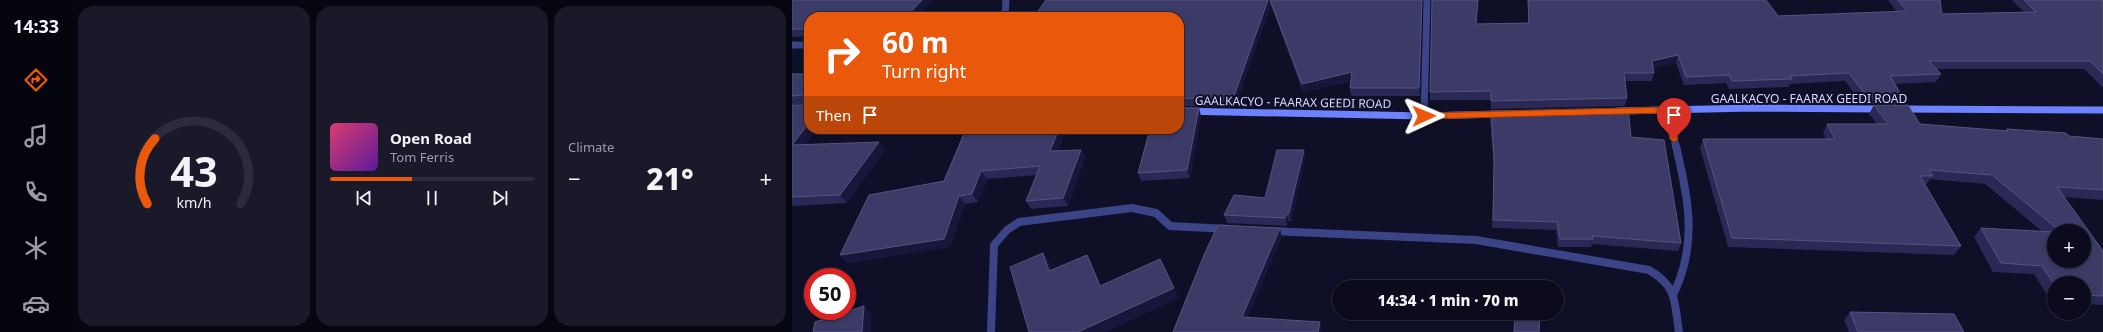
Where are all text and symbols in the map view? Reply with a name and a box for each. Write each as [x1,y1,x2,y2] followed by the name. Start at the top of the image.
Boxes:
[13,14,59,38] text: 14:33
[882,23,949,61] text: 60 m
[816,28,868,80] icon: right
[882,59,966,83] text: Turn right
[22,66,50,94] icon: directions
[1711,90,1907,107] street label: GAALKACYO - FAARAX GEEDI ROAD
[1195,92,1392,112] street label: GAALKACYO - FAARAX GEEDI ROAD
[1403,95,1445,137] position arrow
[1657,98,1691,139] pin
[859,104,881,126] icon: arrive
[1663,104,1685,126] icon: arrive
[816,105,851,125] text: Then
[22,122,50,150] icon: music
[390,128,472,148] text: Open Road
[568,138,614,156] text: Climate
[170,143,218,199] text: 43
[390,148,454,166] text: Tom Ferris
[646,158,694,199] text: 21°
[568,163,581,193] text: −
[759,163,772,193] text: +
[22,178,50,206] icon: phone
[353,187,375,209] icon: previous
[421,187,443,209] icon: pause
[489,187,511,209] icon: next
[176,193,212,212] text: km/h
[2047,224,2091,320] map controls
[2047,224,2091,268] button: +
[22,234,50,262] icon: climate
[804,268,856,320] speed limit sign: 50
[2047,276,2091,320] button: −
[22,290,50,318] icon: car
[1377,290,1519,310] text: 14:34 · 1 min · 70 m

